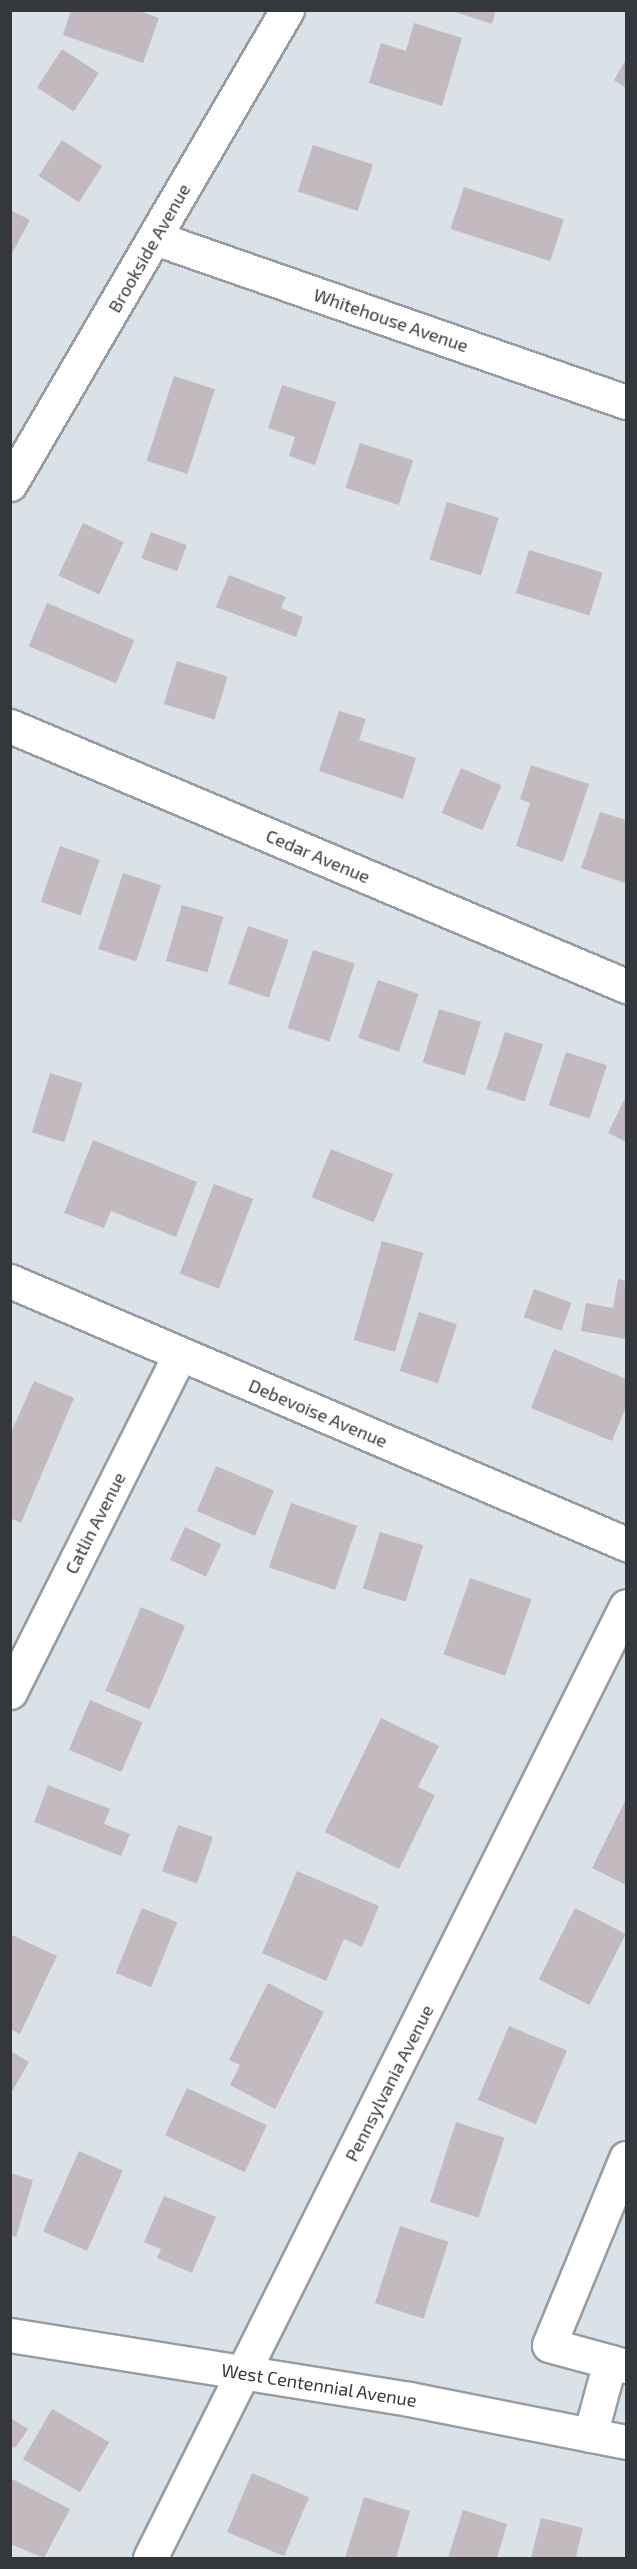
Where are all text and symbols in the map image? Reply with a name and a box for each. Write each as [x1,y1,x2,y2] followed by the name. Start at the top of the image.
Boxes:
[103,180,195,316] street label: Brookside Avenue
[311,283,471,357] street label: Whitehouse Avenue
[262,824,374,888] street label: Cedar Avenue
[245,1374,391,1452] street label: Debevoise Avenue
[60,1468,130,1578] street label: Catlin Avenue
[340,2001,438,2165] street label: Pennsylvania Avenue
[219,2359,419,2411] street label: West Centennial Avenue

